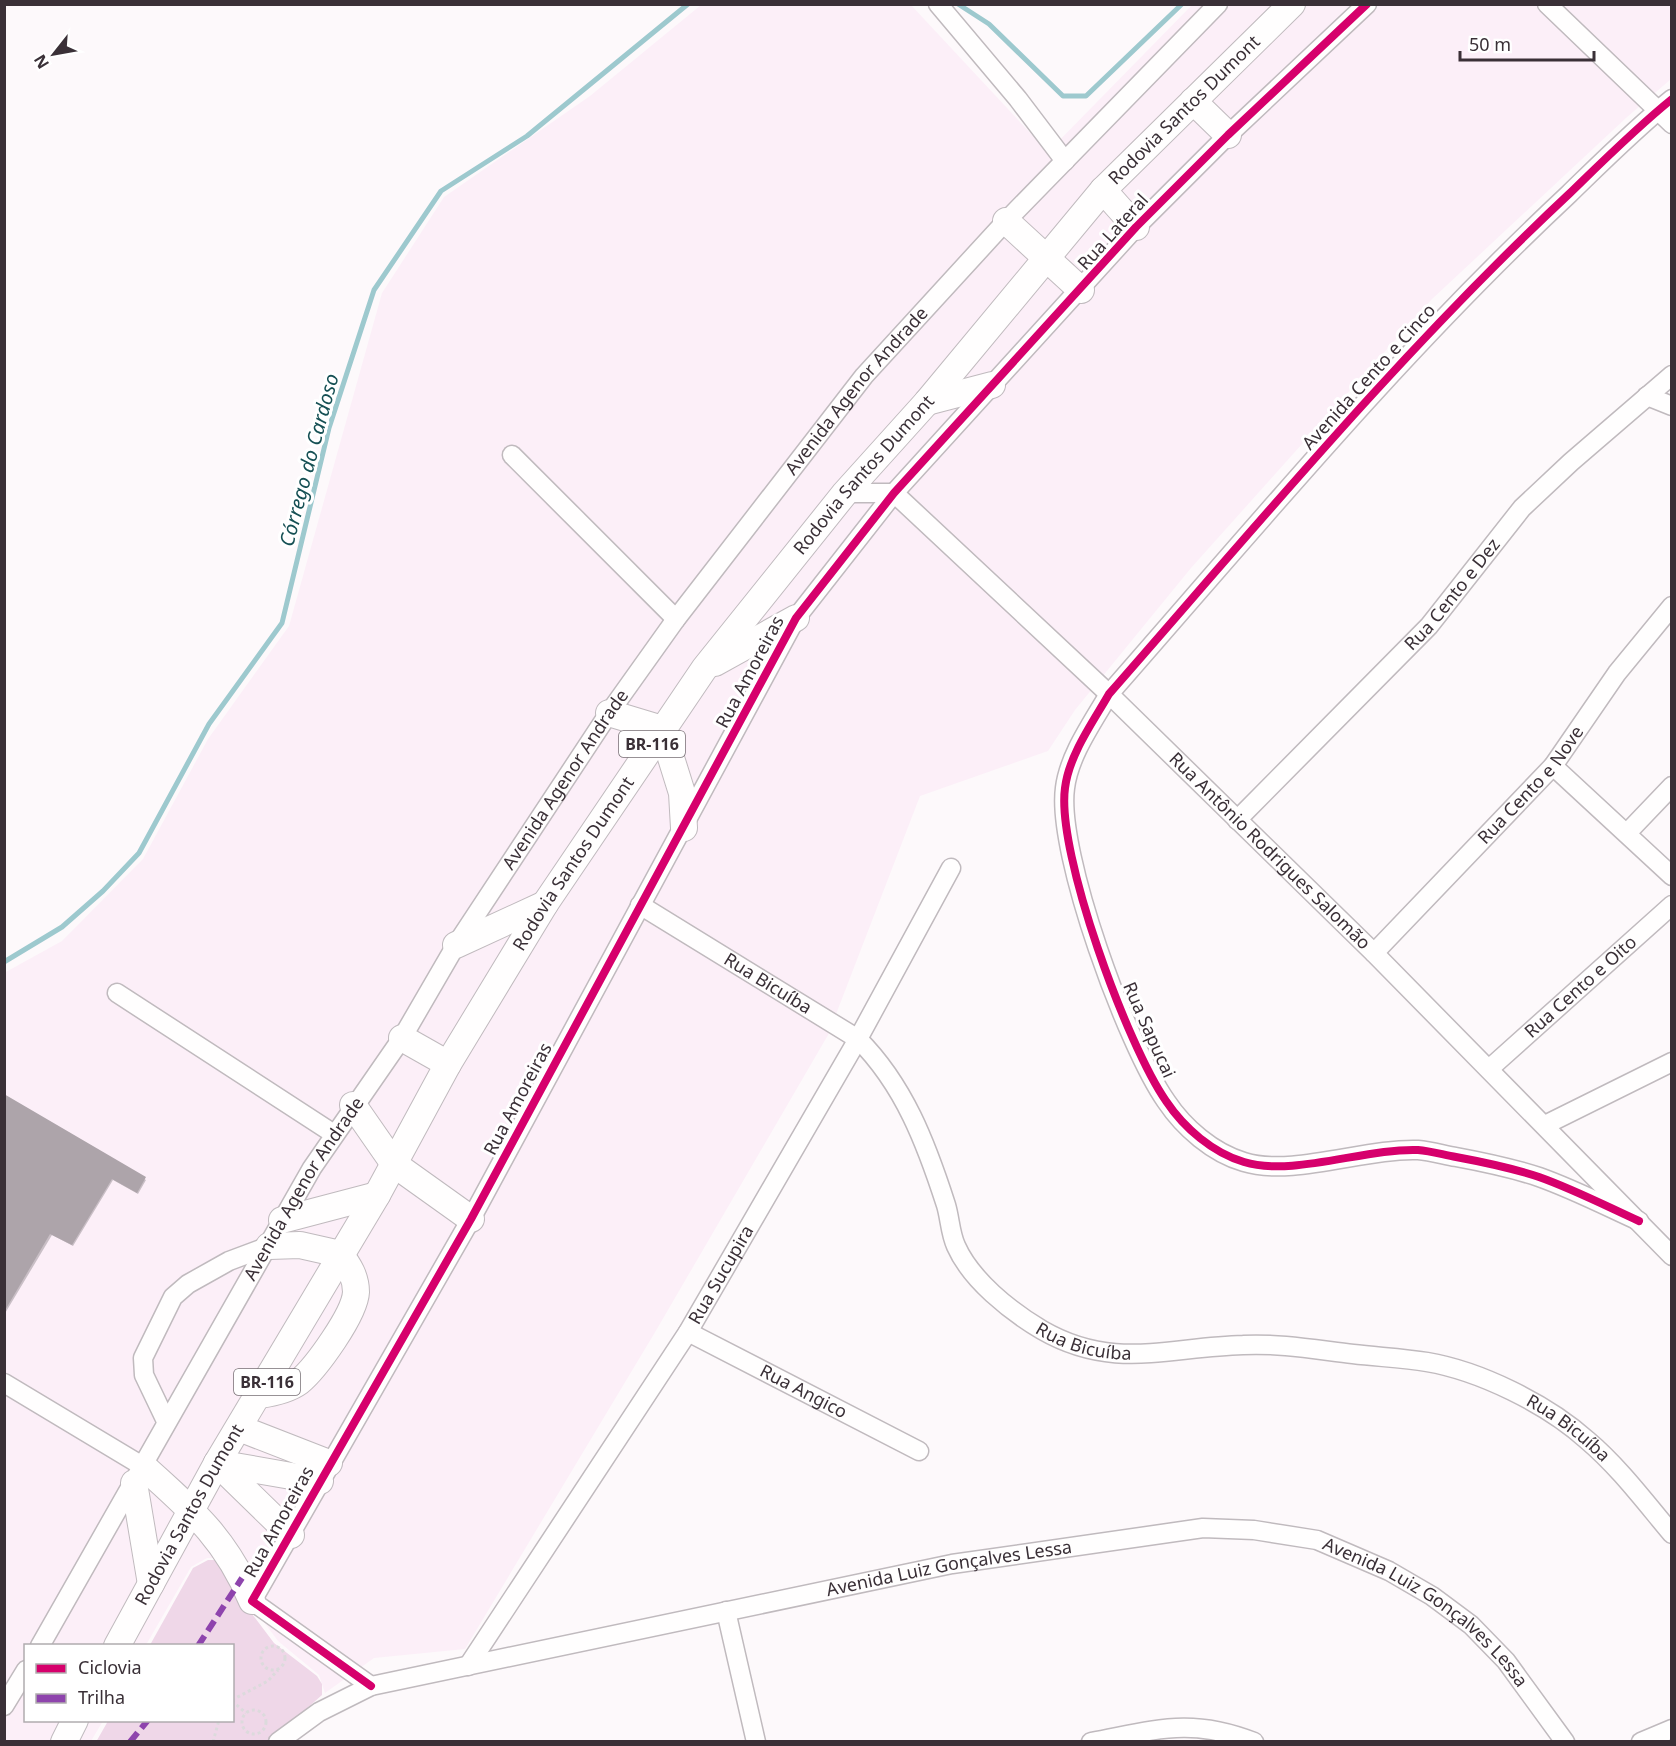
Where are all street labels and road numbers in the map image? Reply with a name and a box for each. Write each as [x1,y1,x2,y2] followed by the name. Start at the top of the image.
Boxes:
[1102,29,1265,189] street label: Rodovia Santos Dumont
[1072,188,1153,275] street label: Rua Lateral
[1296,298,1440,454] street label: Avenida Cento e Cinco
[779,301,933,479] street label: Avenida Agenor Andrade
[787,389,939,559] street label: Rodovia Santos Dumont
[1399,533,1505,655] street label: Rua Cento e Dez
[709,611,789,732] street label: Rua Amoreiras
[496,684,633,874] street label: Avenida Agenor Andrade
[1472,721,1588,849] street label: Rua Cento e Nove
[619,731,685,757] road number: BR-116
[1164,746,1376,954] street label: Rua Antônio Rodrigues Salomão
[507,771,639,955] street label: Rodovia Santos Dumont
[1519,930,1641,1043] street label: Rua Cento e Oito
[720,947,817,1019] street label: Rua Bicuíba
[1118,978,1182,1081] street label: Rua Sapucai
[477,1038,557,1159] street label: Rua Amoreiras
[238,1092,369,1284] street label: Avenida Agenor Andrade
[682,1220,758,1328] street label: Rua Sucupira
[1032,1316,1132,1365] street label: Rua Bicuíba
[756,1358,852,1423] street label: Rua Angico
[234,1369,300,1395] road number: BR-116
[1523,1388,1616,1466] street label: Rua Bicuíba
[129,1419,249,1609] street label: Rodovia Santos Dumont
[238,1461,319,1582] street label: Rua Amoreiras
[1320,1531,1534,1691] street label: Avenida Luiz Gonçalves Lessa
[824,1534,1073,1601] street label: Avenida Luiz Gonçalves Lessa

